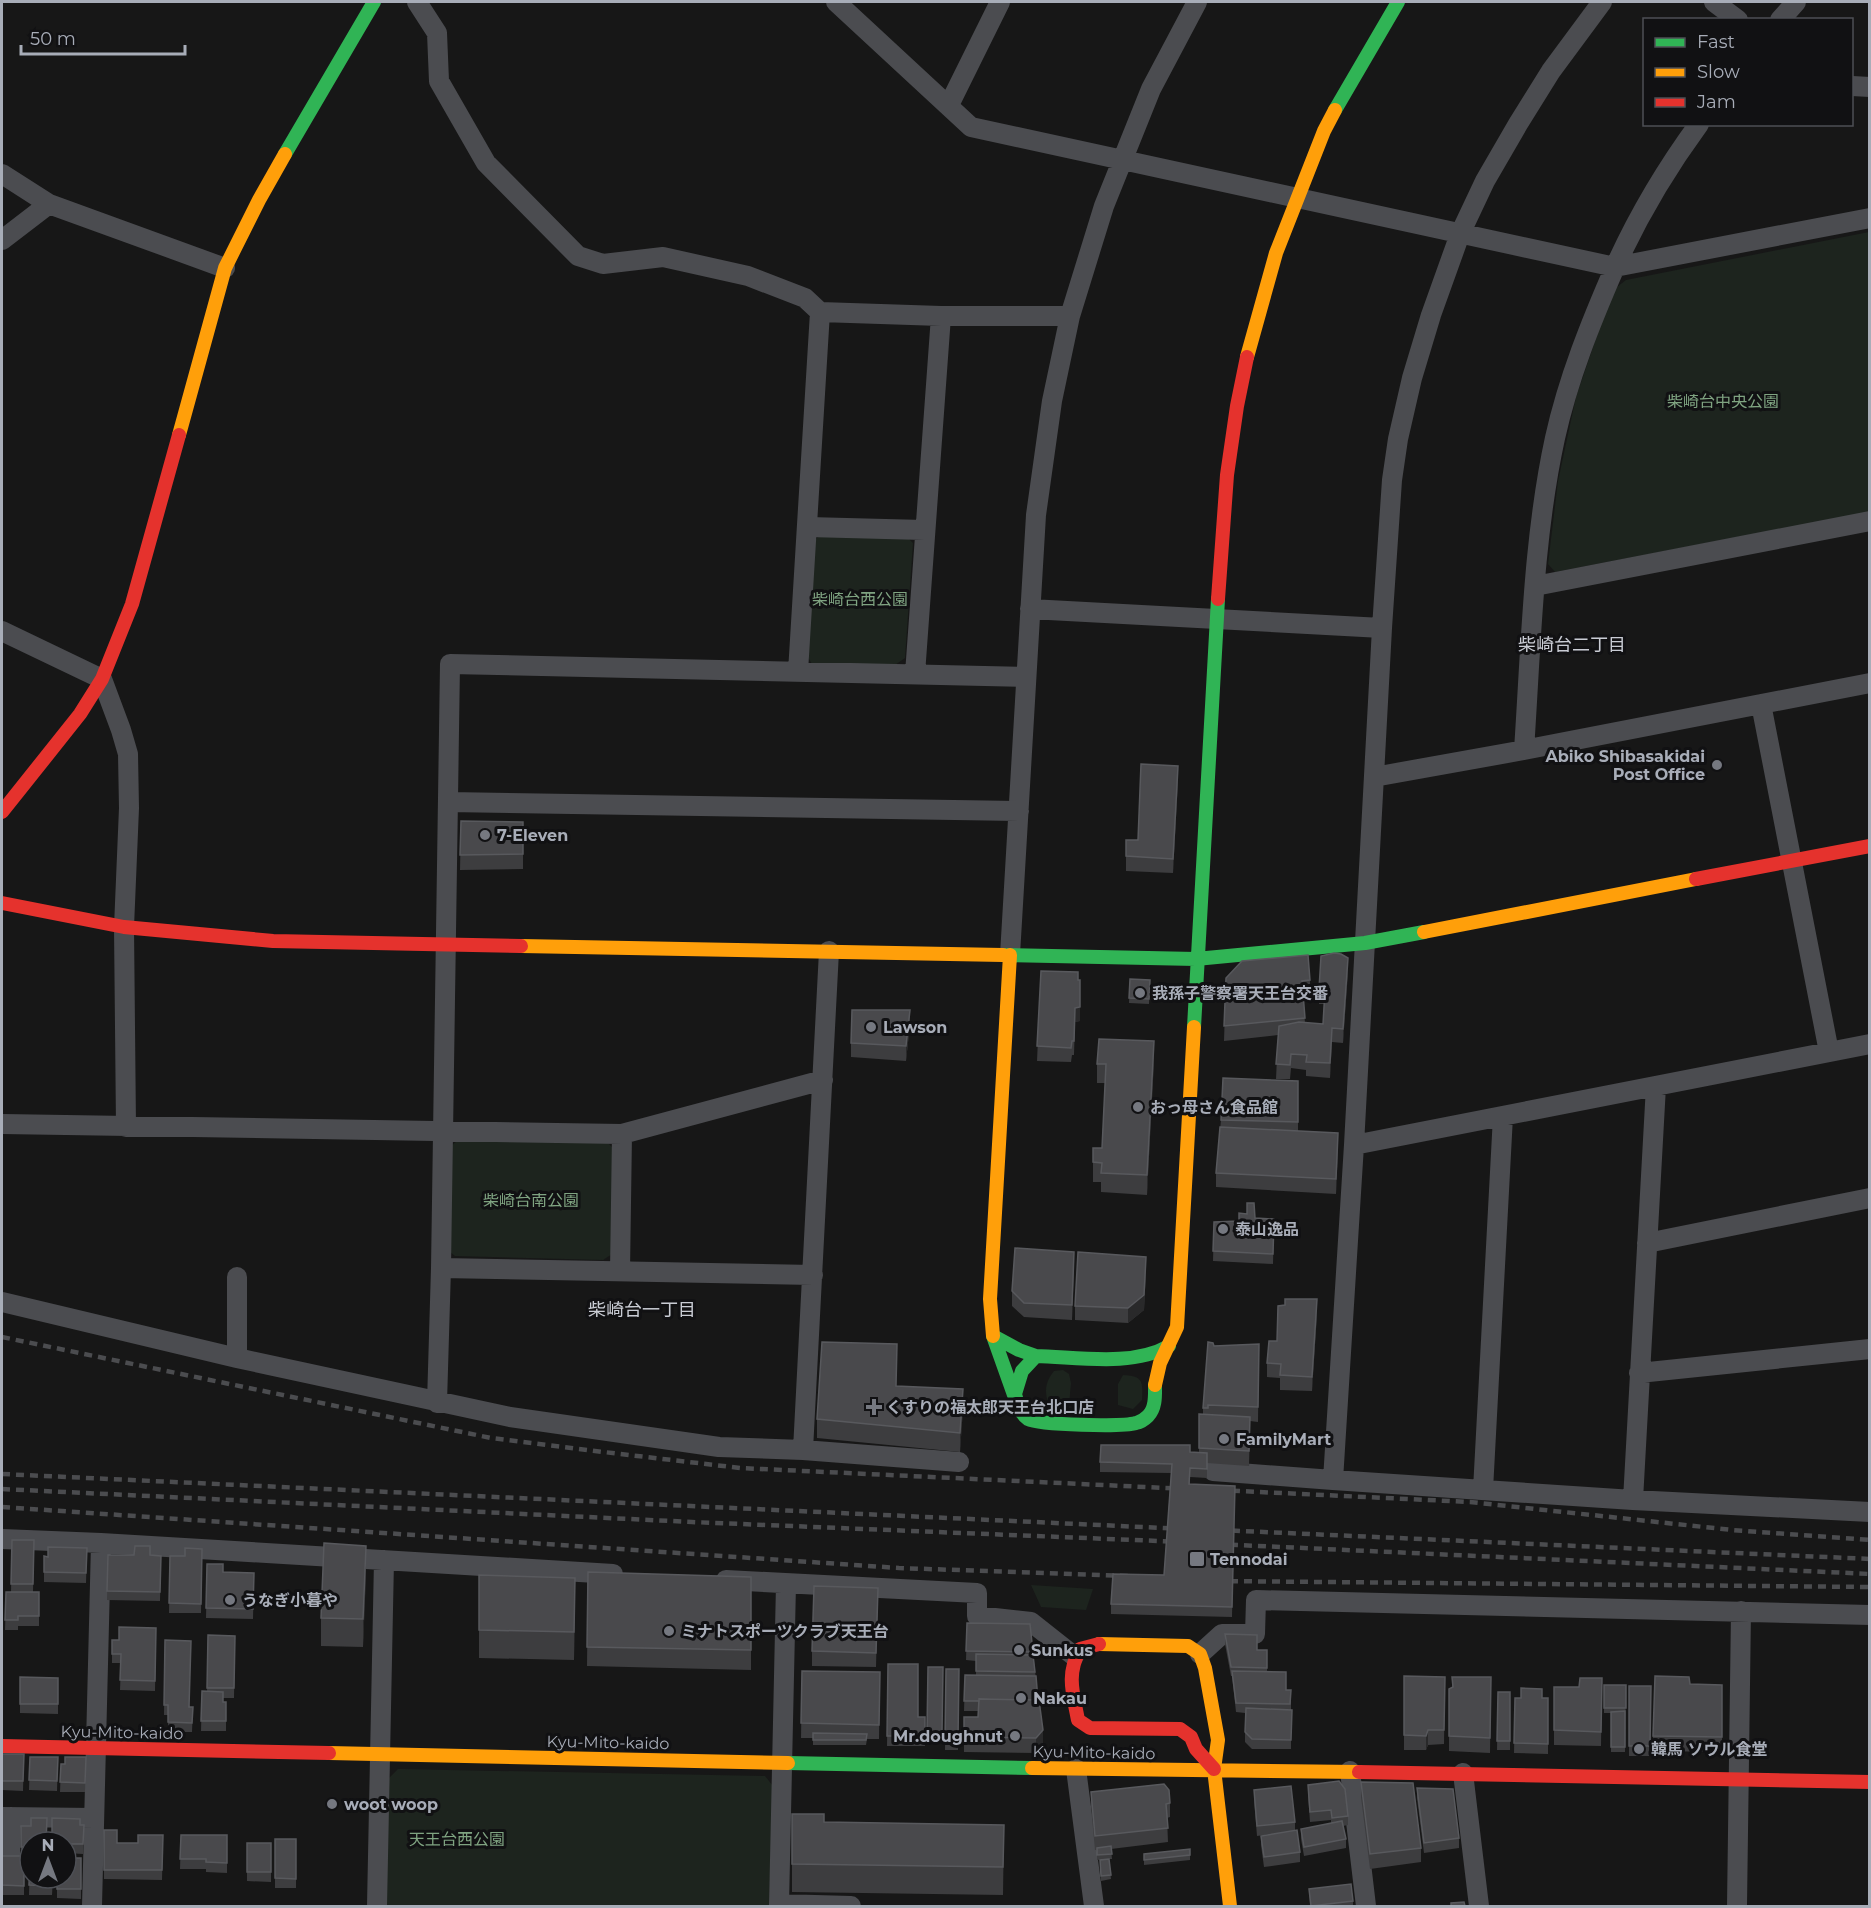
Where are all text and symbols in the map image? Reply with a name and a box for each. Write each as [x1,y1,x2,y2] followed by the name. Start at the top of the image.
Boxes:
[21,18,184,56] scale bar
[1643,18,1853,126] legend
[30,28,76,50] text: 50 m
[1697,31,1735,53] text: Fast
[1697,61,1740,83] text: Slow
[1696,91,1736,113] text: Jam
[1667,392,1779,411] park label: 柴崎台中央公園
[812,590,908,609] park label: 柴崎台西公園
[1518,634,1626,656] district label: 柴崎台二丁目
[1545,747,1705,784] place label: Abiko Shibasakidai Post Office
[1710,758,1724,772] marker: Abiko Shibasakidai Post Office
[497,826,568,845] place label: 7-Eleven
[478,828,492,842] marker: 7-Eleven
[1152,984,1328,1003] place label: 我孫子警察署天王台交番
[1133,986,1147,1000] marker: 我孫子警察署天王台交番
[883,1018,947,1037] place label: Lawson
[864,1020,878,1034] marker: Lawson
[1150,1098,1278,1117] place label: おっ母さん食品館
[1131,1100,1145,1114] marker: おっ母さん食品館
[483,1191,579,1210] park label: 柴崎台南公園
[1235,1220,1299,1239] place label: 泰山逸品
[1216,1222,1230,1236] marker: 泰山逸品
[588,1299,696,1321] district label: 柴崎台一丁目
[886,1398,1094,1417] place label: くすりの福太郎天王台北口店
[867,1400,881,1414] marker: くすりの福太郎天王台北口店
[1236,1430,1331,1449] place label: FamilyMart
[1217,1432,1231,1446] marker: FamilyMart
[1188,1550,1206,1568] marker: Tennodai
[1210,1550,1288,1569] place label: Tennodai
[242,1591,338,1610] place label: うなぎ小暮や
[223,1593,237,1607] marker: うなぎ小暮や
[681,1622,889,1641] place label: ミナトスポーツクラブ天王台
[662,1624,676,1638] marker: ミナトスポーツクラブ天王台
[1031,1641,1094,1660] place label: Sunkus
[1012,1643,1026,1657] marker: Sunkus
[1033,1689,1087,1708] place label: Nakau
[1014,1691,1028,1705] marker: Nakau
[60,1722,184,1743] street label: Kyu-Mito-kaido
[893,1727,1003,1746] place label: Mr.doughnut
[1008,1729,1022,1743] marker: Mr.doughnut
[546,1732,670,1753] street label: Kyu-Mito-kaido
[1651,1740,1768,1759] place label: 韓馬 ソウル食堂
[1032,1742,1156,1763] street label: Kyu-Mito-kaido
[1632,1742,1646,1756] marker: 韓馬 ソウル食堂
[344,1795,438,1814] place label: woot woop
[325,1797,339,1811] marker: woot woop
[18,1830,78,1890] north arrow
[409,1830,505,1849] park label: 天王台西公園
[42,1836,54,1855] text: N

